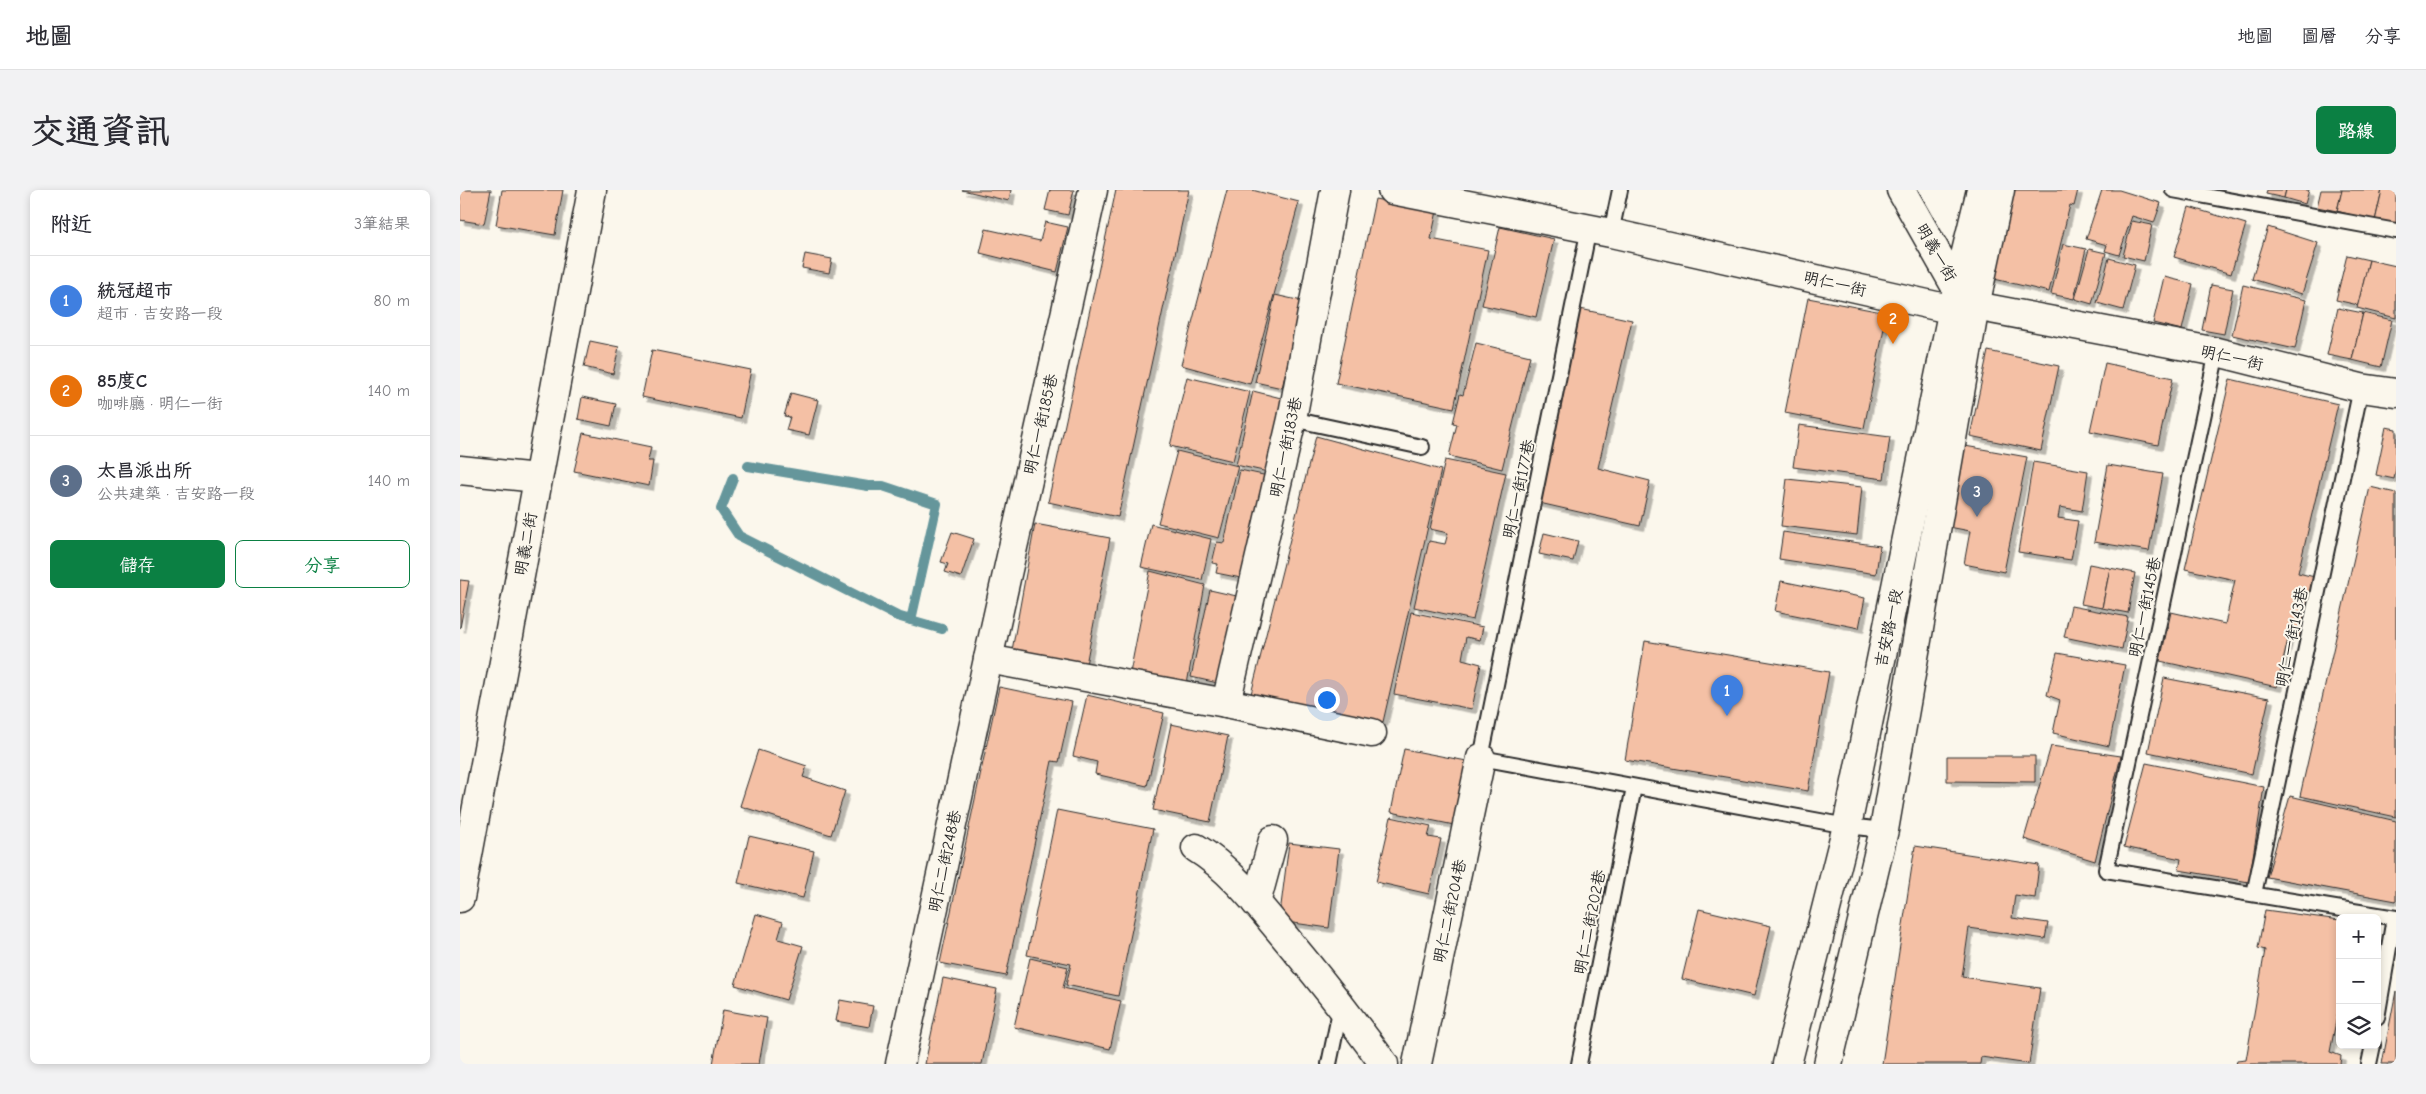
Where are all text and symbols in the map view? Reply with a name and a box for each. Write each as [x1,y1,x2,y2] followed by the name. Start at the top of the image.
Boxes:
[25,22,73,50] text: 地圖
[2237,26,2273,47] text: 地圖
[2301,26,2337,47] text: 圖層
[2365,26,2401,47] text: 分享
[2316,106,2396,154] button: 路線
[30,111,170,152] text: 交通資訊
[50,212,92,236] text: 附近
[354,215,410,233] text: 3筆結果
[1912,220,1960,285] street label: 明義一街
[1802,268,1868,300] street label: 明仁一街
[97,280,173,302] text: 統冠超市
[63,292,69,310] text: 1
[373,292,410,310] text: 80 m
[1877,303,1909,344] pin: 2
[97,305,223,323] text: 超市 · 吉安路一段
[2199,342,2265,374] street label: 明仁一街
[97,370,147,392] text: 85度C
[1021,372,1061,477] street label: 明仁一街185巷
[62,382,70,400] text: 2
[368,382,410,400] text: 140 m
[97,395,223,413] text: 咖啡廳 · 明仁一街
[1266,395,1305,499] street label: 明仁一街183巷
[1500,438,1538,541] street label: 明仁一街177巷
[97,460,192,482] text: 太昌派出所
[62,472,70,490] text: 3
[368,472,410,490] text: 140 m
[1961,476,1993,517] pin: 3
[97,485,255,503] text: 公共建築 · 吉安路一段
[512,511,540,577] street label: 明義二街
[50,540,225,588] button: 儲存
[235,540,410,588] button: 分享
[2125,555,2164,659] street label: 明仁一街145巷
[2273,585,2311,689] street label: 明仁一街143巷
[1872,587,1906,669] street label: 吉安路一段
[1711,675,1743,716] pin: 1
[1314,687,1340,713] your location
[925,808,965,914] street label: 明仁二街248巷
[1430,858,1470,965] street label: 明仁二街204巷
[1571,868,1609,976] street label: 明仁二街202巷
[2336,914,2381,1049] map controls
[2336,914,2381,959] button: +
[2336,959,2381,1004] button: −
[2336,1004,2381,1049] button: layers

